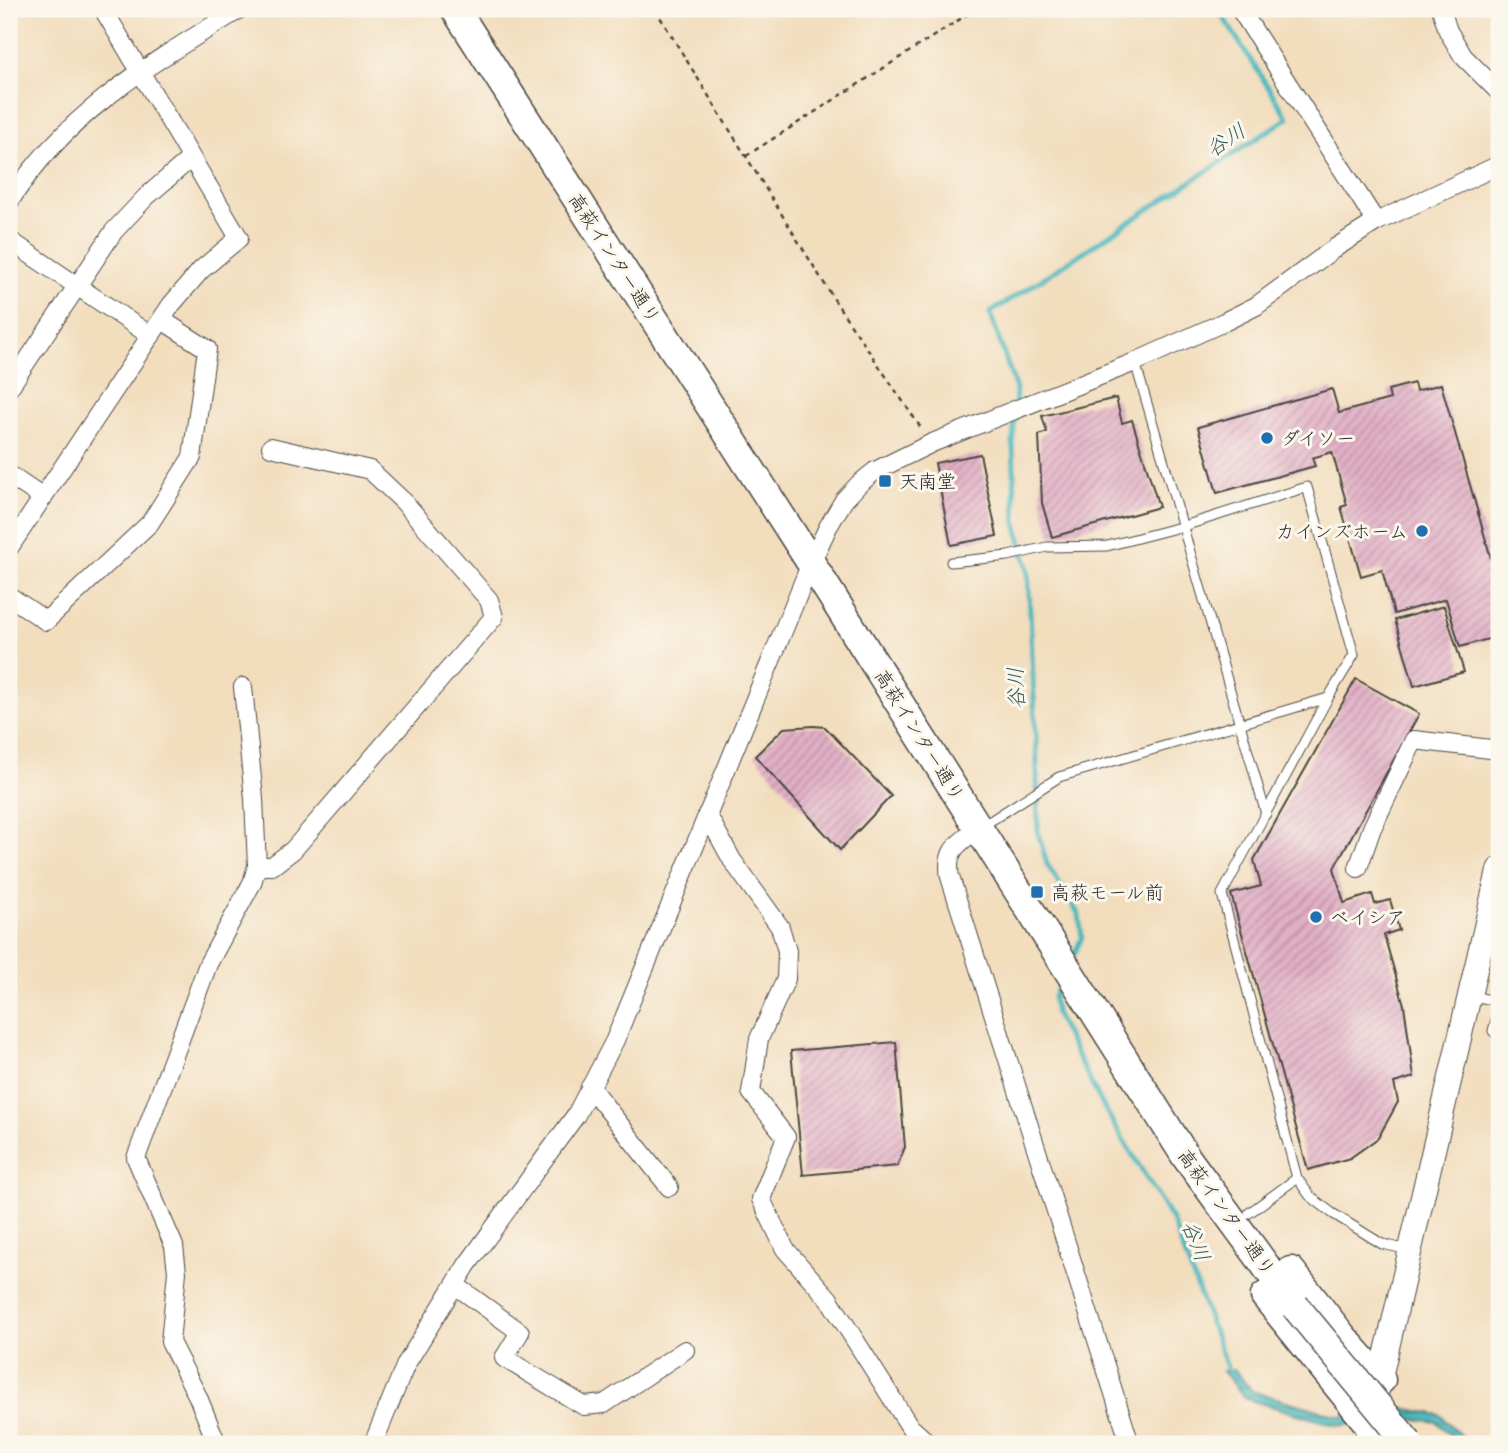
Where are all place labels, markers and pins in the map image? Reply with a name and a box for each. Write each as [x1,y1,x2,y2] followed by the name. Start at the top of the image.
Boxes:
[1281,425,1355,450] place label: ダイソー
[1259,430,1275,446] marker: ダイソー
[899,468,956,493] place label: 天南堂
[877,473,893,489] marker: 天南堂
[1276,518,1408,543] place label: カインズホーム
[1414,523,1430,539] marker: カインズホーム
[1051,879,1164,904] place label: 高萩モール前
[1029,884,1045,900] marker: 高萩モール前
[1330,904,1406,929] place label: ベイシア
[1308,909,1324,925] marker: ベイシア

